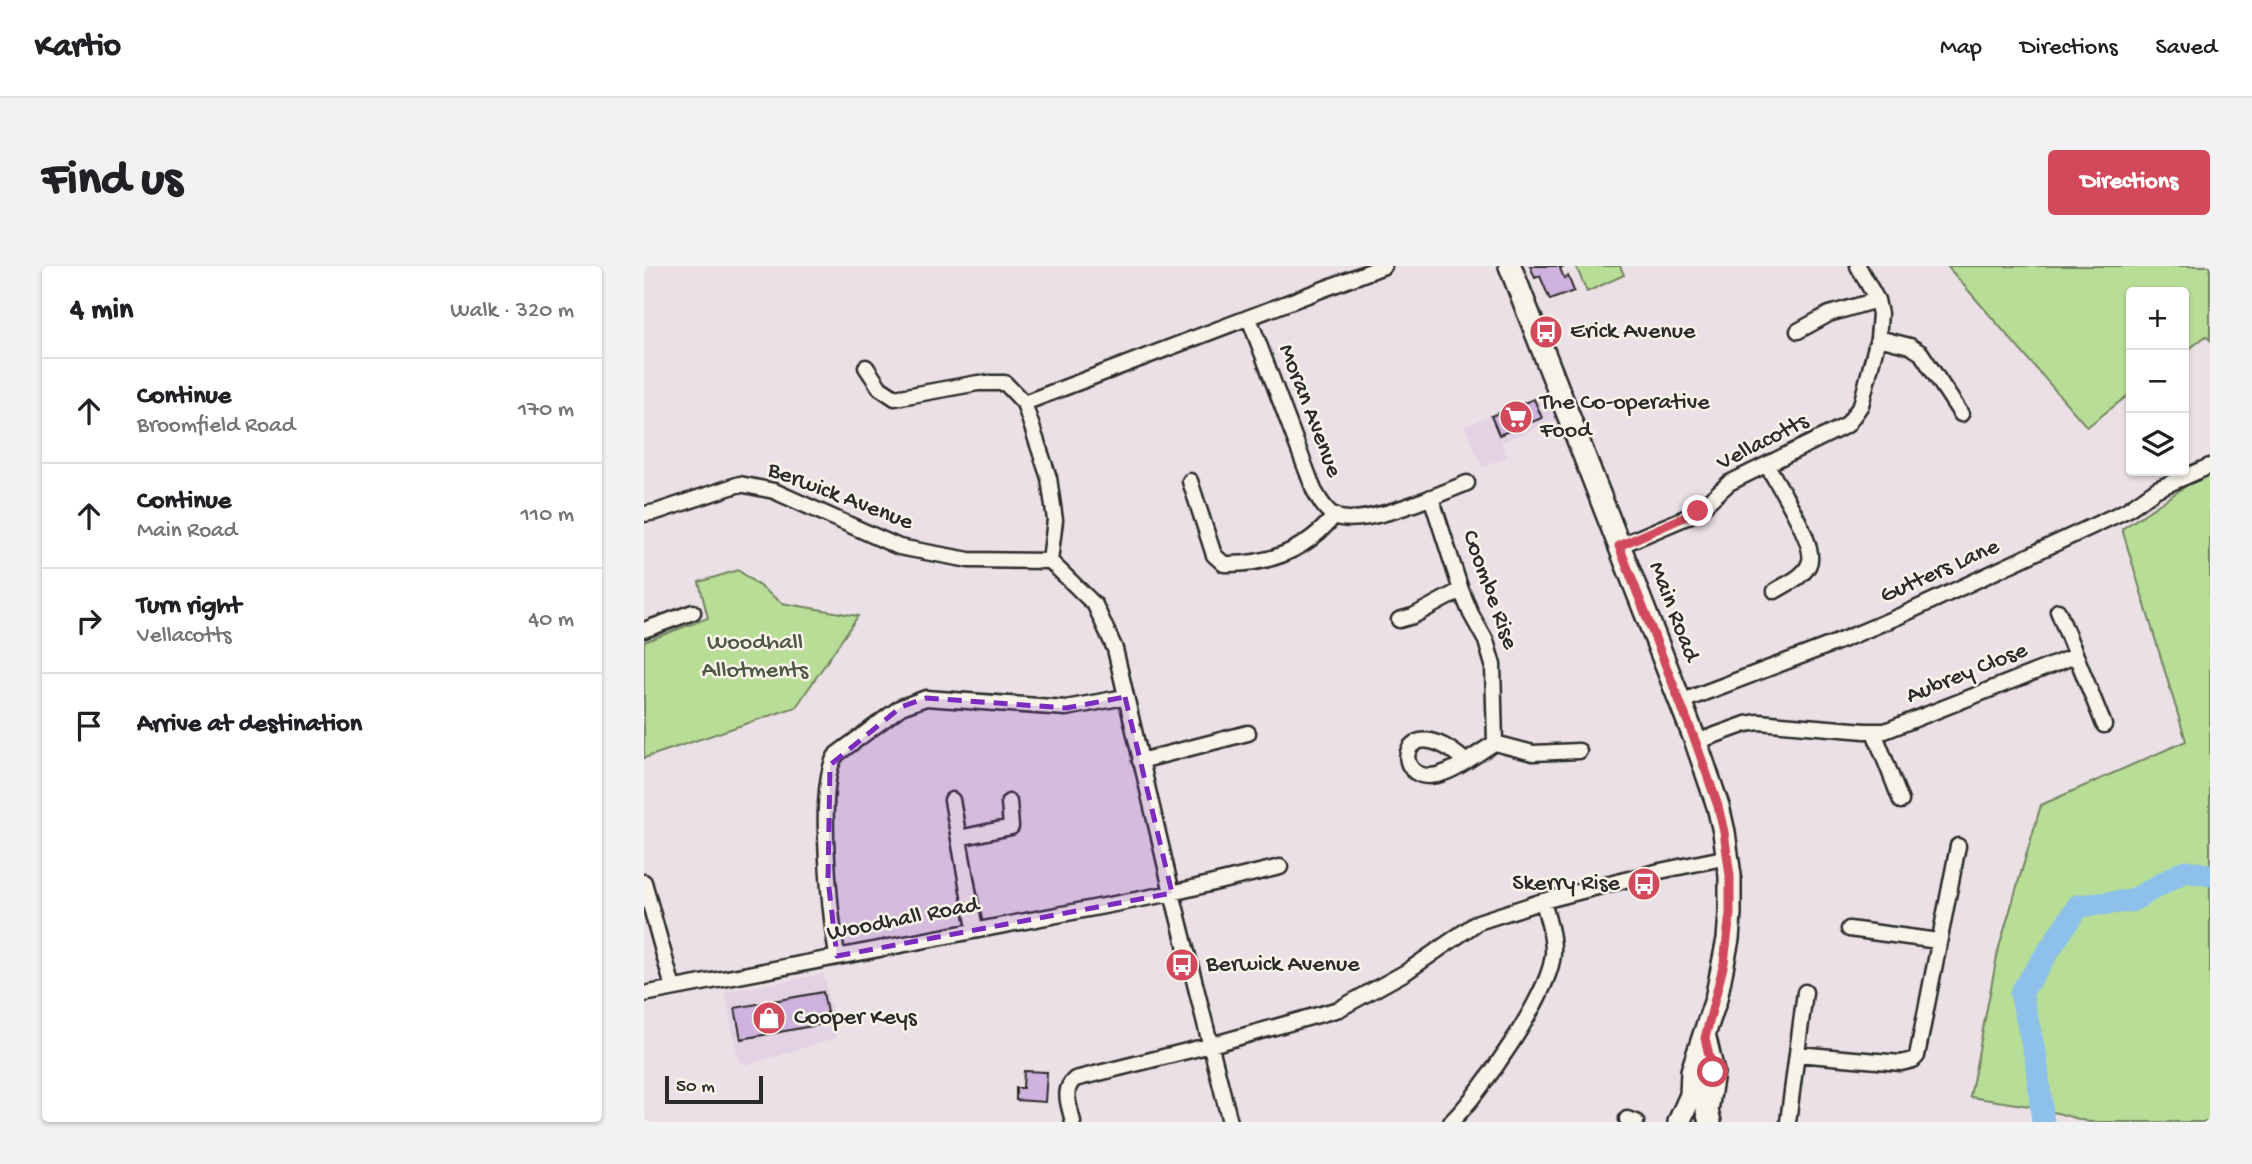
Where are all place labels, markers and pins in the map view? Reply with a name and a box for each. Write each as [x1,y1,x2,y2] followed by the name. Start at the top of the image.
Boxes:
[1527,313,1565,351] bus stop icon: Erick Avenue
[1570,318,1696,347] place label: Erick Avenue
[1538,389,1710,446] place label: The Co-operative Food
[1497,398,1535,436] supermarket icon: The Co-operative Food
[1625,865,1663,903] bus stop icon: Skerry Rise
[1512,870,1621,899] place label: Skerry Rise
[1163,946,1201,984] bus stop icon: Berwick Avenue
[1205,951,1360,980] place label: Berwick Avenue
[750,999,788,1037] shop icon: Cooper Keys
[794,1004,918,1033] place label: Cooper Keys

